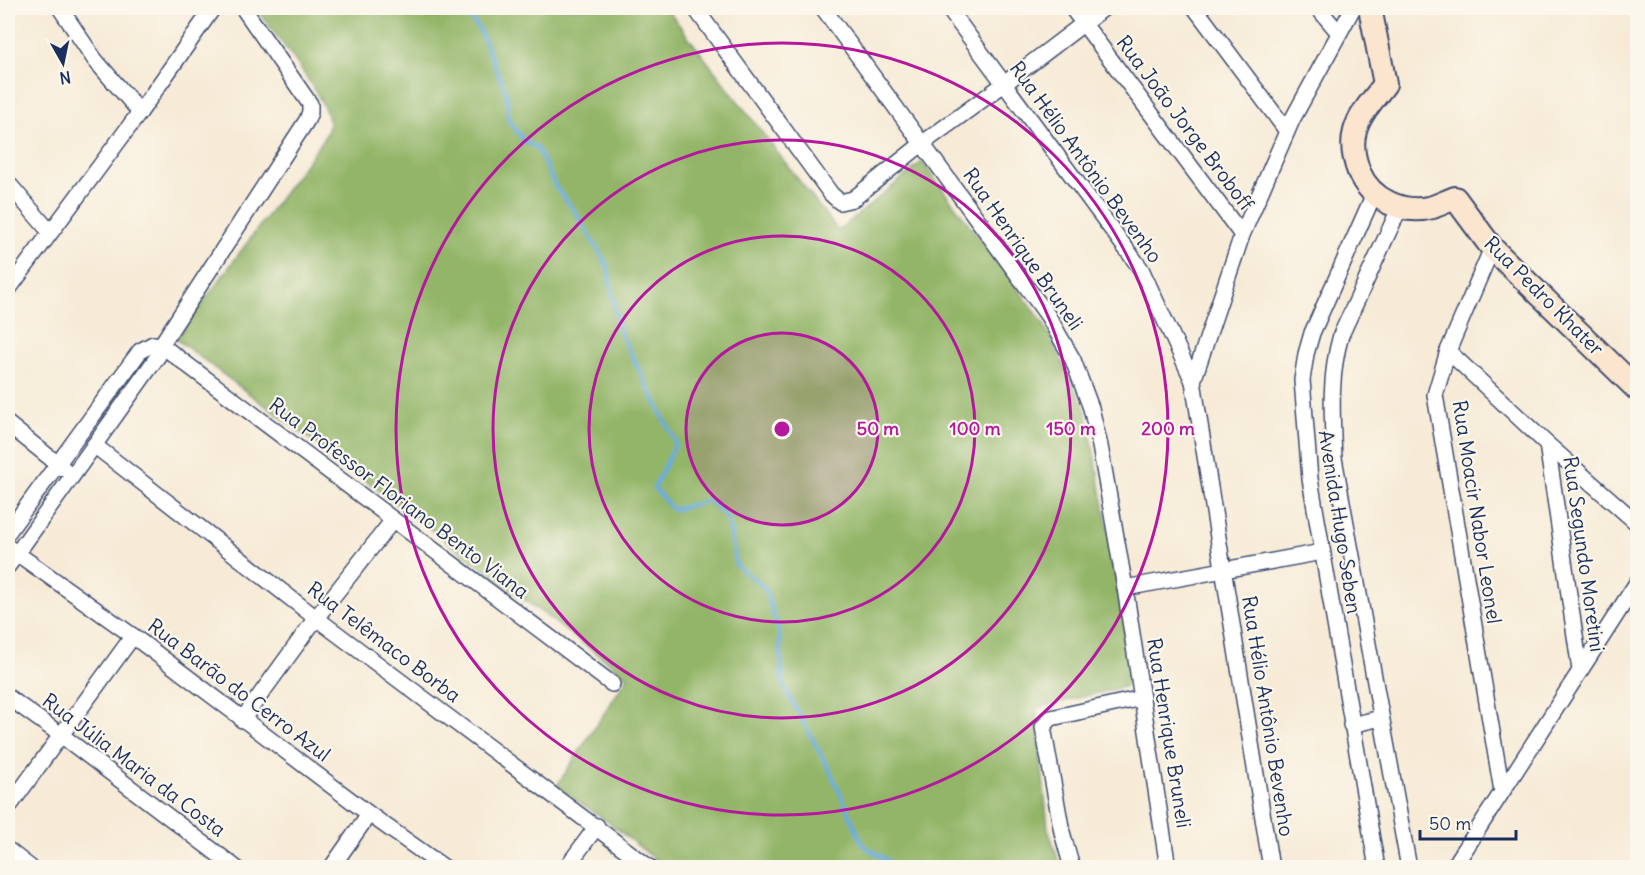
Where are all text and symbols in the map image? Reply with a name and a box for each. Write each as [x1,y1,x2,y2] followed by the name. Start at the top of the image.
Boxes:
[1111,30,1260,215] street label: Rua João Jorge Broboff
[33,33,93,93] north arrow
[1005,56,1168,267] street label: Rua Hélio Antônio Bevenho
[58,67,72,89] text: N
[958,163,1089,335] street label: Rua Henrique Bruneli
[1479,231,1609,361] street label: Rua Pedro Khater
[264,392,534,604] street label: Rua Professor Floriano Bento Viana
[1447,398,1508,625] street label: Rua Moacir Nabor Leonel
[857,417,899,440] text: 50 m
[950,417,1001,440] text: 100 m
[1046,417,1096,440] text: 150 m
[1141,417,1195,440] text: 200 m
[772,419,792,439] centre of rings
[1314,428,1367,616] street label: Avenida Hugo Seben
[1558,454,1611,653] street label: Rua Segundo Moretini
[303,576,466,707] street label: Rua Telêmaco Borba
[1237,594,1300,838] street label: Rua Hélio Antônio Bevenho
[143,613,335,766] street label: Rua Barão do Cerro Azul
[1142,636,1197,830] street label: Rua Henrique Bruneli
[38,687,231,842] street label: Rua Júlia Maria da Costa
[1420,803,1516,841] scale bar
[1429,812,1471,835] text: 50 m

